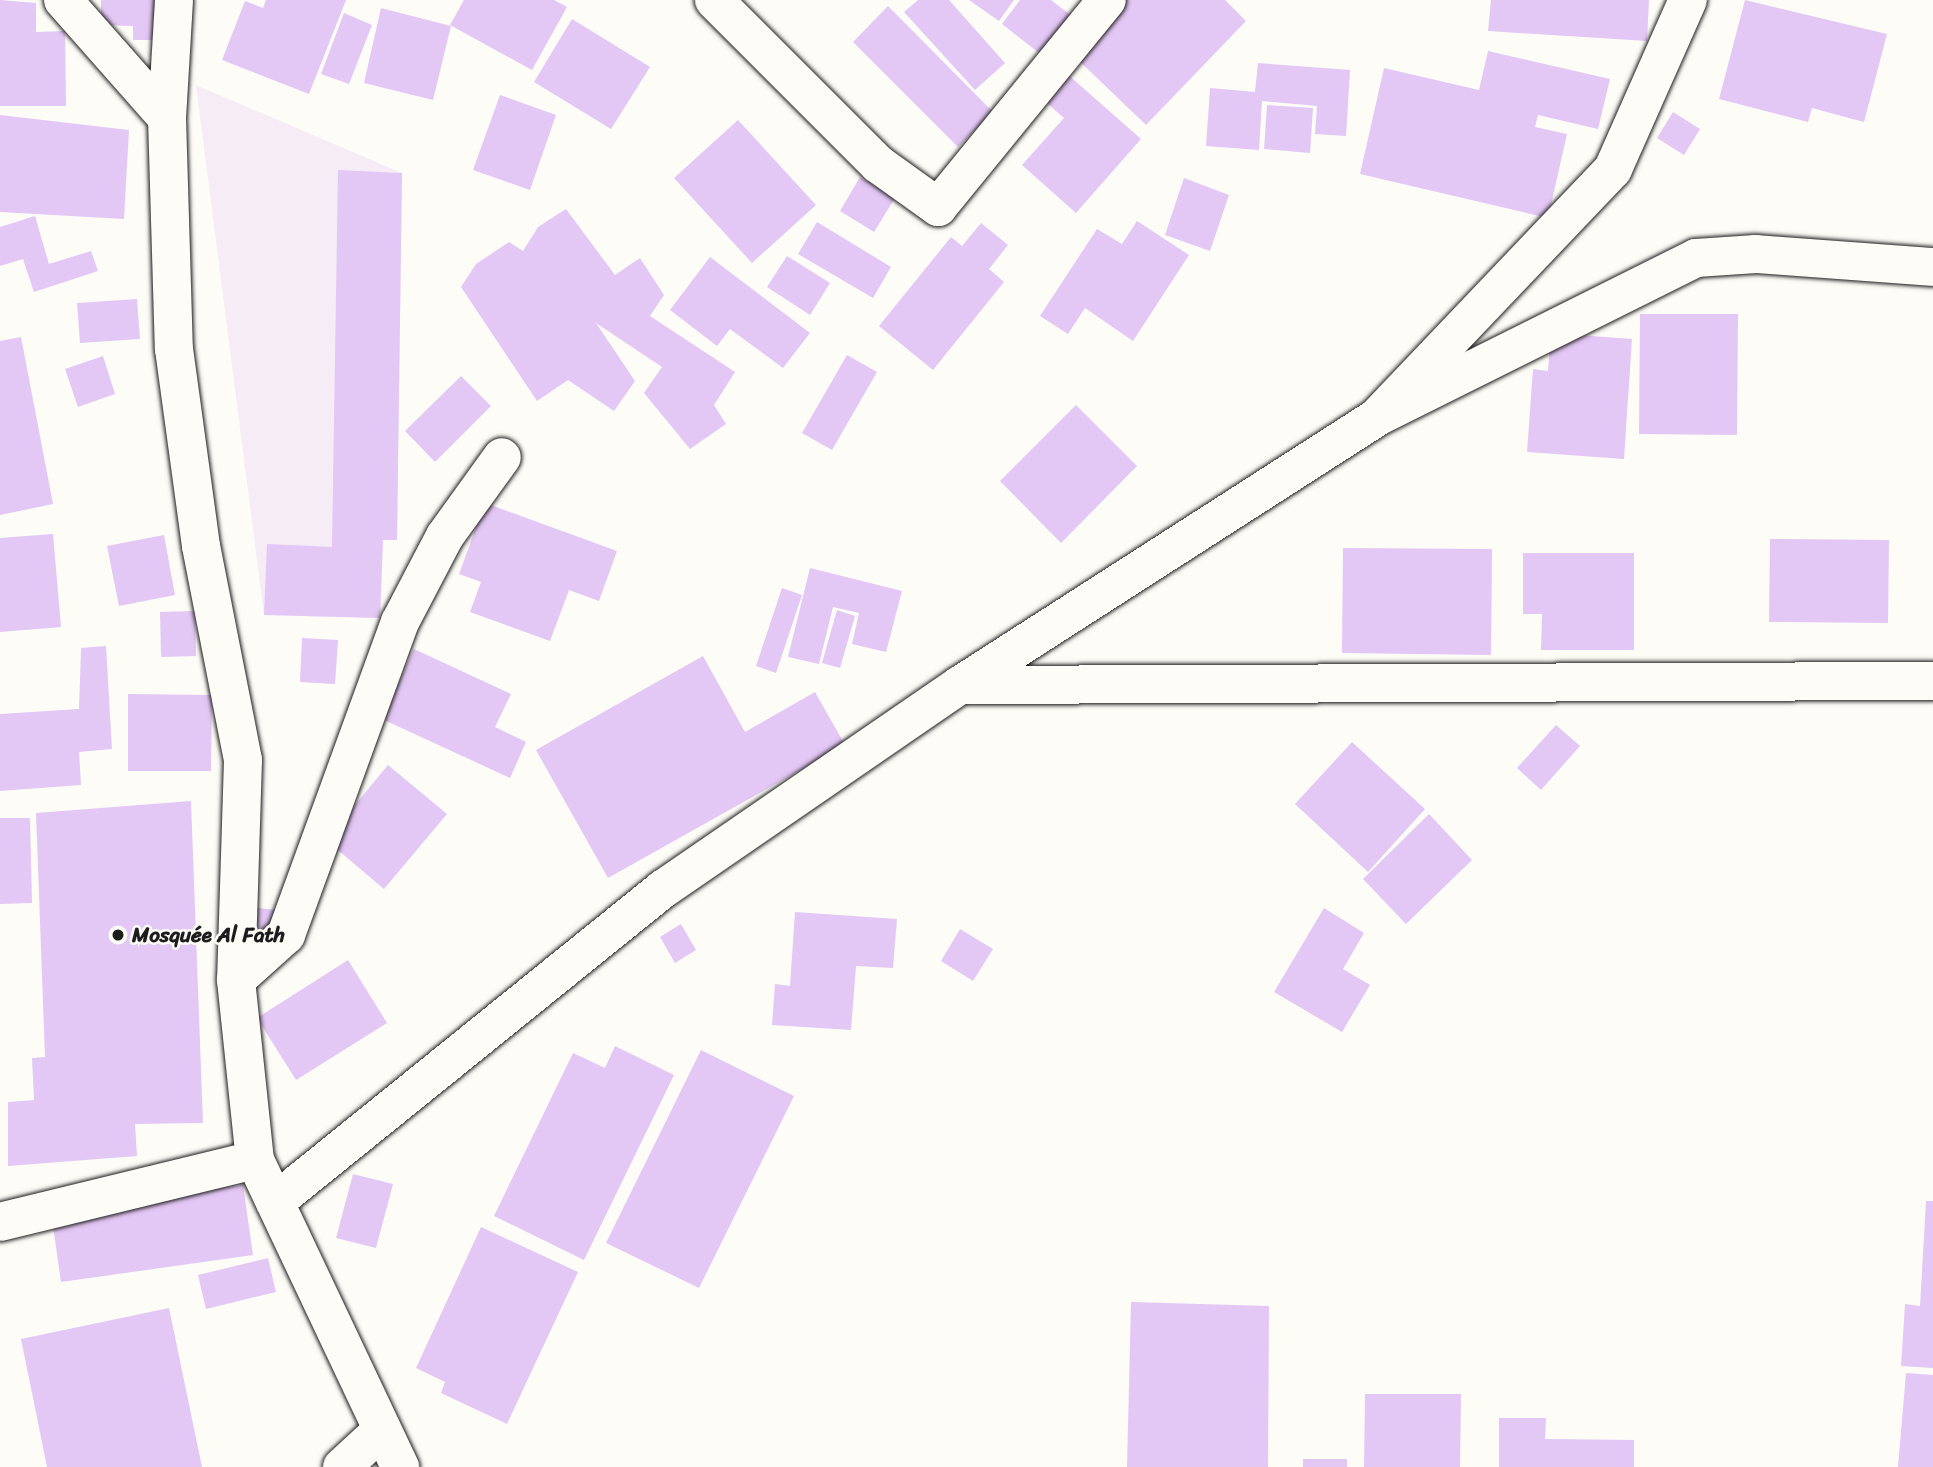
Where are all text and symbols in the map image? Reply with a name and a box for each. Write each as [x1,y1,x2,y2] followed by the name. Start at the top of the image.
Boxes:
[132,922,285,948] place label: Mosquée Al Fath
[110,927,126,943] marker: Mosquée Al Fath

